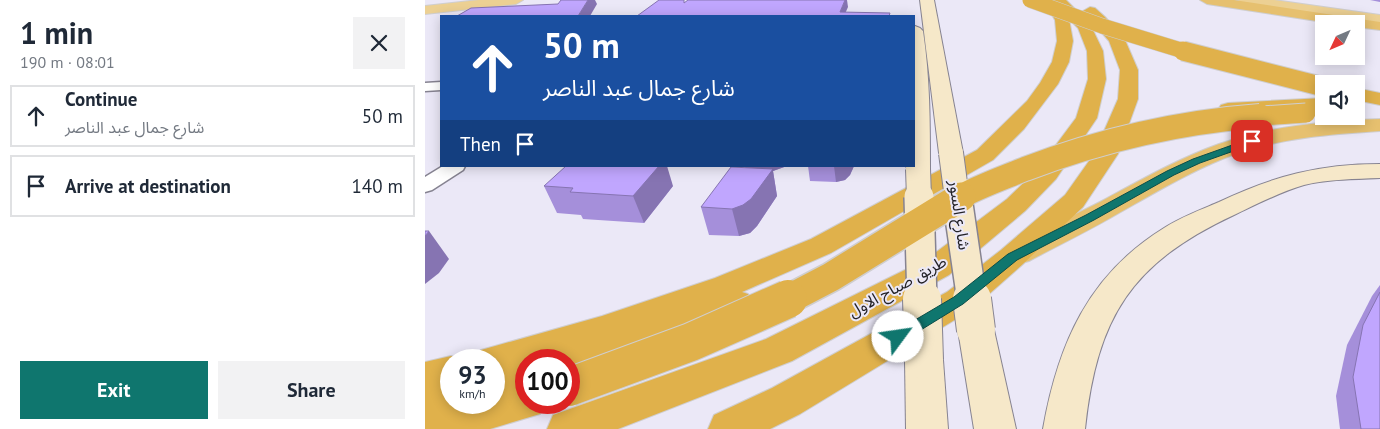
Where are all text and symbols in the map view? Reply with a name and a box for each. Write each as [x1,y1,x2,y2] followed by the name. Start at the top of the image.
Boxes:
[20,13,93,52] text: 1 min
[1315,15,1365,65] north arrow
[1315,15,1365,125] map controls
[353,17,405,69] button: close
[543,22,620,68] text: 50 m
[460,35,525,100] icon: ahead
[20,52,115,72] text: 190 m · 08:01
[543,74,735,102] text: شارع جمال عبد الناصر
[1315,75,1365,125] button: sound
[65,87,137,111] text: Continue
[22,102,50,130] icon: ahead
[362,104,403,128] text: 50 m
[65,117,204,137] text: شارع جمال عبد الناصر
[1231,120,1273,162] pin
[1238,127,1266,155] icon: arrive
[511,130,539,158] icon: arrive
[460,132,501,156] text: Then
[22,172,50,200] icon: arrive
[65,174,231,198] text: Arrive at destination
[351,174,403,198] text: 140 m
[942,178,975,252] street label: شارع السور
[844,251,951,324] street label: طريق صباح الاول
[871,310,923,362] position arrow
[515,349,580,414] speed limit sign: 100
[458,359,487,391] text: 93
[20,361,208,419] button: Exit
[218,361,405,419] button: Share
[459,386,486,401] text: km/h

